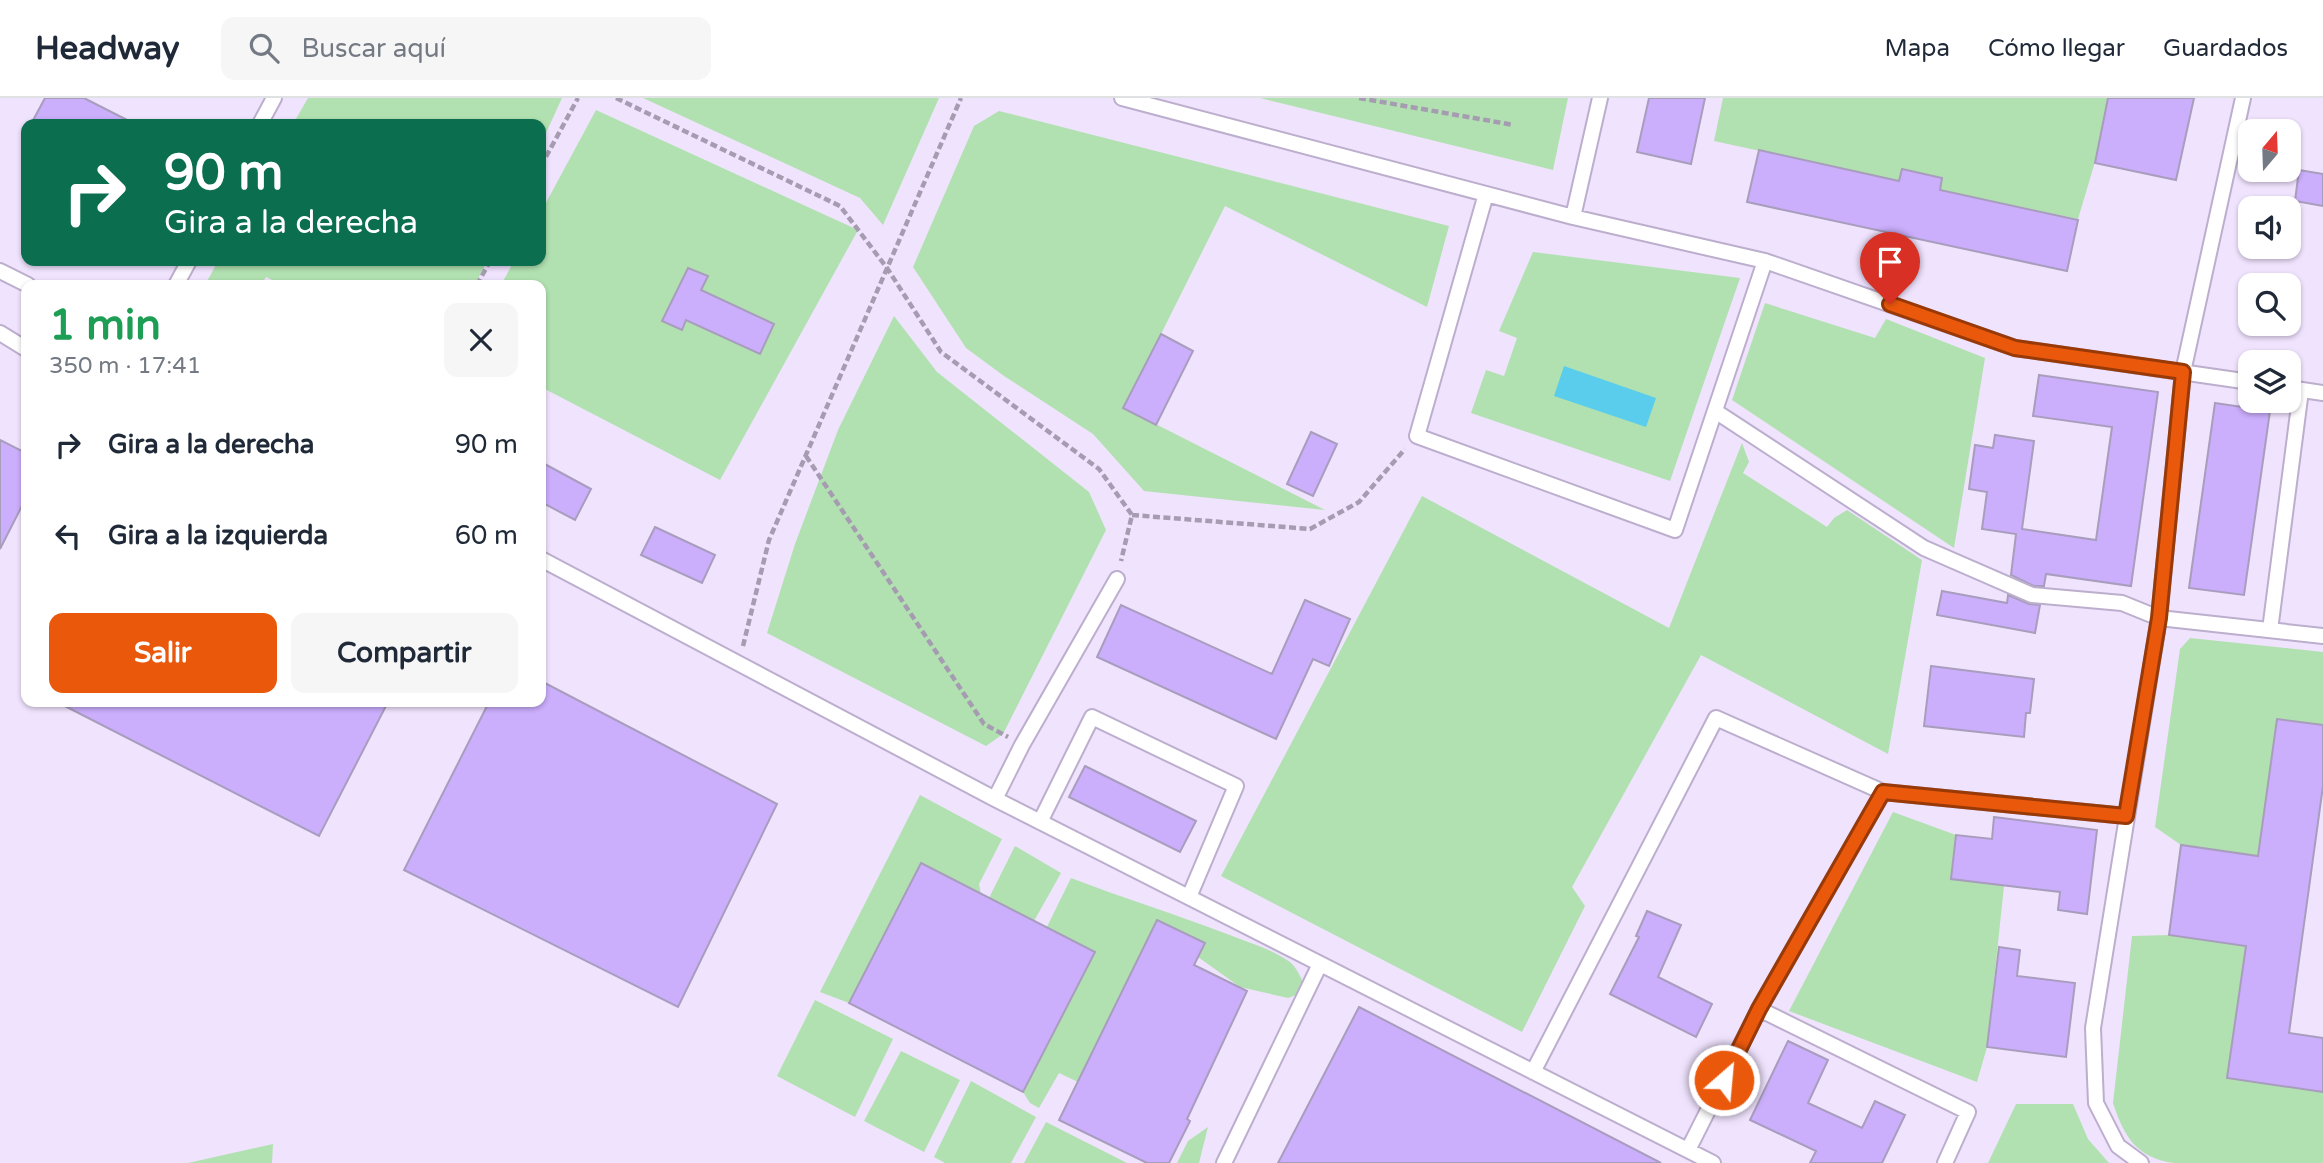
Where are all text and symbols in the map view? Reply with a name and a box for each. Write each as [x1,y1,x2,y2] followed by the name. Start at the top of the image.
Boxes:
[221,17,711,80] search box
[35,29,179,68] text: Headway
[245,29,283,67] icon: search
[301,33,446,64] text: Buscar aquí
[1885,34,1950,63] text: Mapa
[1988,34,2125,63] text: Cómo llegar
[2163,34,2288,63] text: Guardados
[2238,119,2301,182] north arrow
[2238,119,2301,413] map controls
[164,144,283,203] text: 90 m
[49,147,140,238] icon: right
[2238,196,2301,259] button: sound
[164,204,418,242] text: Gira a la derecha
[1860,232,1920,304] pin
[1871,243,1909,281] icon: arrive
[2238,273,2301,336] button: search
[49,300,161,351] text: 1 min
[444,303,518,377] button: close
[2238,350,2301,413] button: layers
[49,352,201,380] text: 350 m · 17:41
[49,426,87,464] icon: right
[108,429,314,460] text: Gira a la derecha
[455,429,518,460] text: 90 m
[49,517,87,555] icon: left
[108,520,328,551] text: Gira a la izquierda
[455,520,518,551] text: 60 m
[49,613,277,693] button: Salir
[291,613,518,693] button: Compartir
[1687,1043,1761,1117] position arrow

